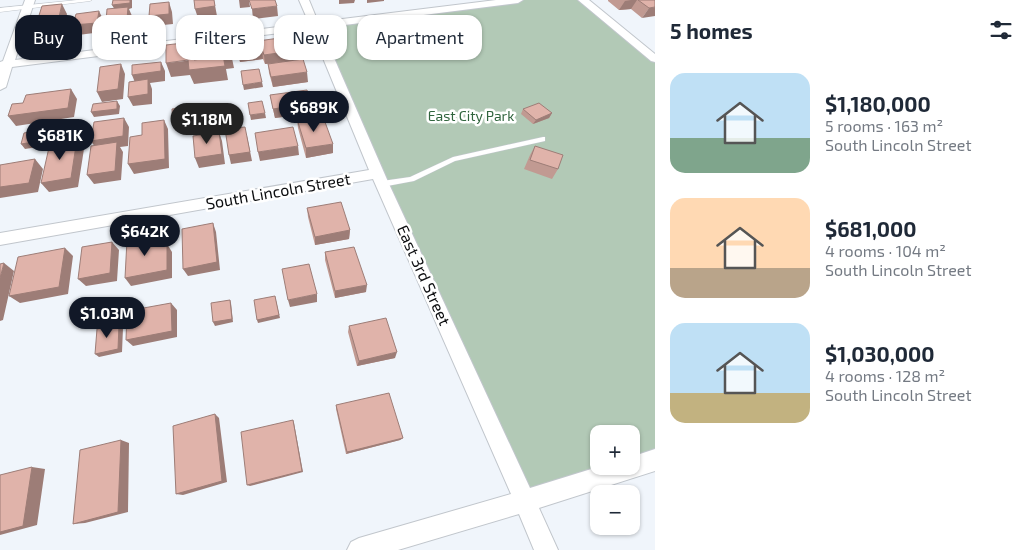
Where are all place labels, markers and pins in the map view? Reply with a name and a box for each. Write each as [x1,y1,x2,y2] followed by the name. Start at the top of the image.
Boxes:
[279,90,349,133] pin: $689K
[166,102,248,145] pin: $1.18M
[25,119,95,161] pin: $681K
[110,214,180,257] pin: $642K
[66,296,148,339] pin: $1.03M

